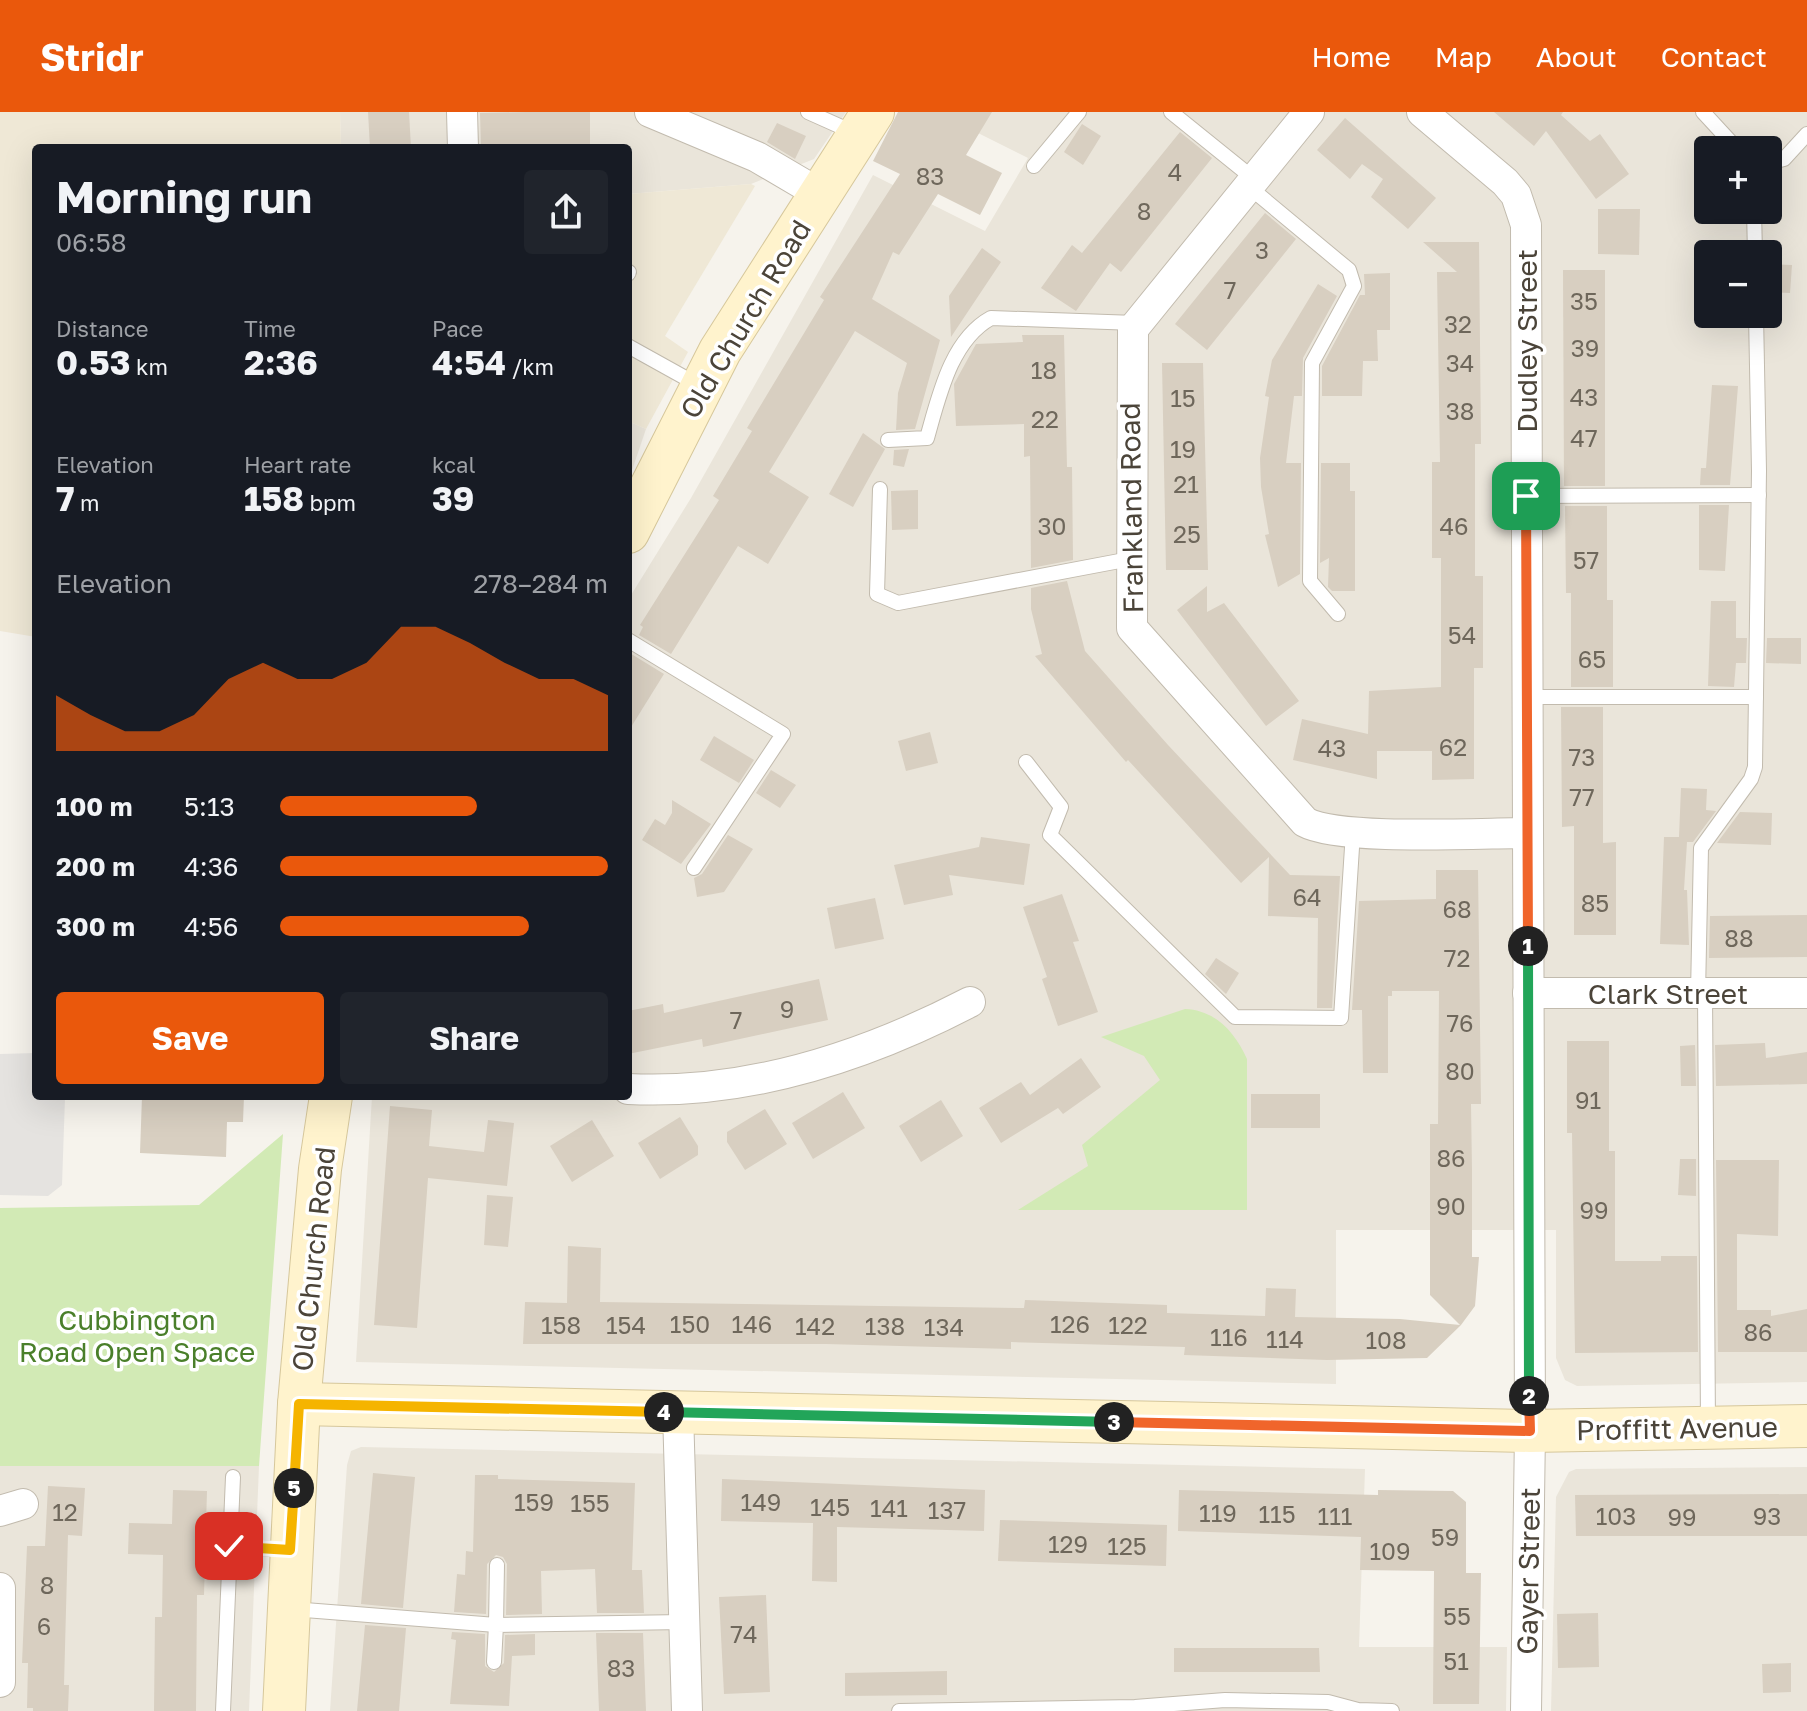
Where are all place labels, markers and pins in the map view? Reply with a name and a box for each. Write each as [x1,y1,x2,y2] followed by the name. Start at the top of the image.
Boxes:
[1492,462,1560,530] pin
[1508,926,1548,966] pin: 1
[1509,1376,1549,1416] pin: 2
[644,1392,684,1432] pin: 4
[1094,1402,1134,1442] pin: 3
[274,1468,314,1508] pin: 5
[195,1512,263,1580] pin

